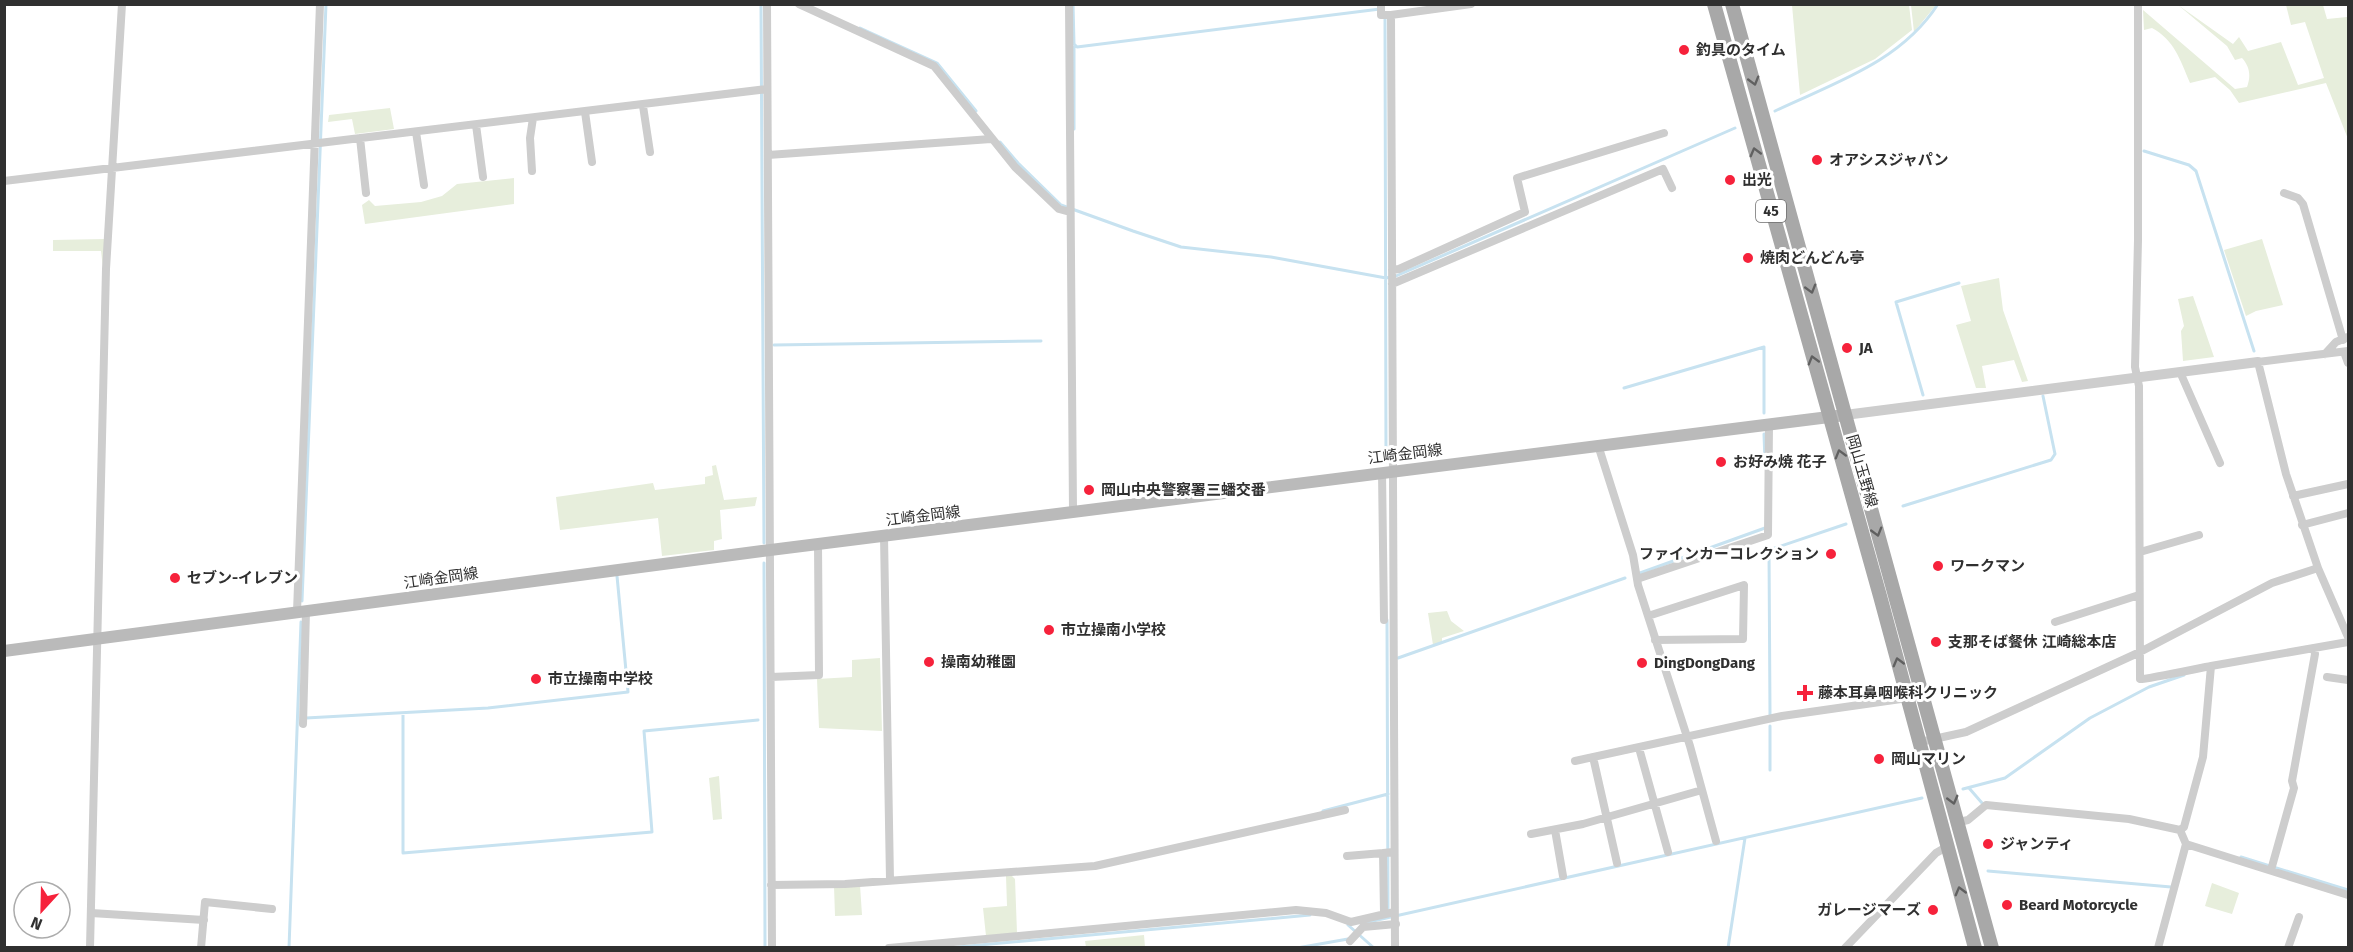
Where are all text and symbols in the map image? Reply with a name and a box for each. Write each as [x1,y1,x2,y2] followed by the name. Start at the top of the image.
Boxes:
[1696,41,1786,59] place label: 釣具のタイム
[1677,43,1691,57] marker: 釣具のタイム
[1746,76,1759,86] one-way arrow
[1750,147,1762,158] one-way arrow
[1829,151,1948,169] place label: オアシスジャパン
[1810,153,1824,167] marker: オアシスジャパン
[1742,171,1772,189] place label: 出光
[1723,173,1737,187] marker: 出光
[1756,200,1786,222] road number: 45
[1760,249,1865,267] place label: 焼肉どんどん亭
[1741,251,1755,265] marker: 焼肉どんどん亭
[1804,284,1817,294] one-way arrow
[1858,339,1874,357] place label: JA
[1840,341,1854,355] marker: JA
[1808,355,1820,366] one-way arrow
[1843,432,1881,510] street label: 岡山玉野線
[1367,440,1443,468] street label: 江崎金岡線
[1835,449,1847,460] one-way arrow
[1733,453,1827,471] place label: お好み焼 花子
[1714,455,1728,469] marker: お好み焼 花子
[1101,481,1266,499] place label: 岡山中央警察署三蟠交番
[1082,483,1096,497] marker: 岡山中央警察署三蟠交番
[885,502,961,530] street label: 江崎金岡線
[1870,526,1882,537] one-way arrow
[1639,545,1819,563] place label: ファインカーコレクション
[1824,547,1838,561] marker: ファインカーコレクション
[1950,557,2025,575] place label: ワークマン
[1931,559,1945,573] marker: ワークマン
[403,564,479,592] street label: 江崎金岡線
[187,569,298,587] place label: セブン-イレブン
[168,571,182,585] marker: セブン-イレブン
[1061,621,1166,639] place label: 市立操南小学校
[1042,623,1056,637] marker: 市立操南小学校
[1948,633,2117,651] place label: 支那そば餐休 江崎総本店
[1929,635,1943,649] marker: 支那そば餐休 江崎総本店
[941,653,1016,671] place label: 操南幼稚園
[1654,654,1756,672] place label: DingDongDang
[922,655,936,669] marker: 操南幼稚園
[1635,656,1649,670] marker: DingDongDang
[1893,657,1905,668] one-way arrow
[548,670,653,688] place label: 市立操南中学校
[529,672,543,686] marker: 市立操南中学校
[1796,684,1814,702] marker: 藤本耳鼻咽喉科クリニック
[1818,684,1998,702] place label: 藤本耳鼻咽喉科クリニック
[1891,750,1966,768] place label: 岡山マリン
[1872,752,1886,766] marker: 岡山マリン
[1946,795,1959,805] one-way arrow
[2000,835,2073,853] place label: ジャンティ
[1981,837,1995,851] marker: ジャンティ
[12,880,72,940] north arrow
[1955,886,1967,897] one-way arrow
[2019,896,2138,914] place label: Beard Motorcycle
[2000,898,2014,912] marker: Beard Motorcycle
[1817,901,1921,919] place label: ガレージマーズ
[1926,903,1940,917] marker: ガレージマーズ
[28,913,45,934] text: N

